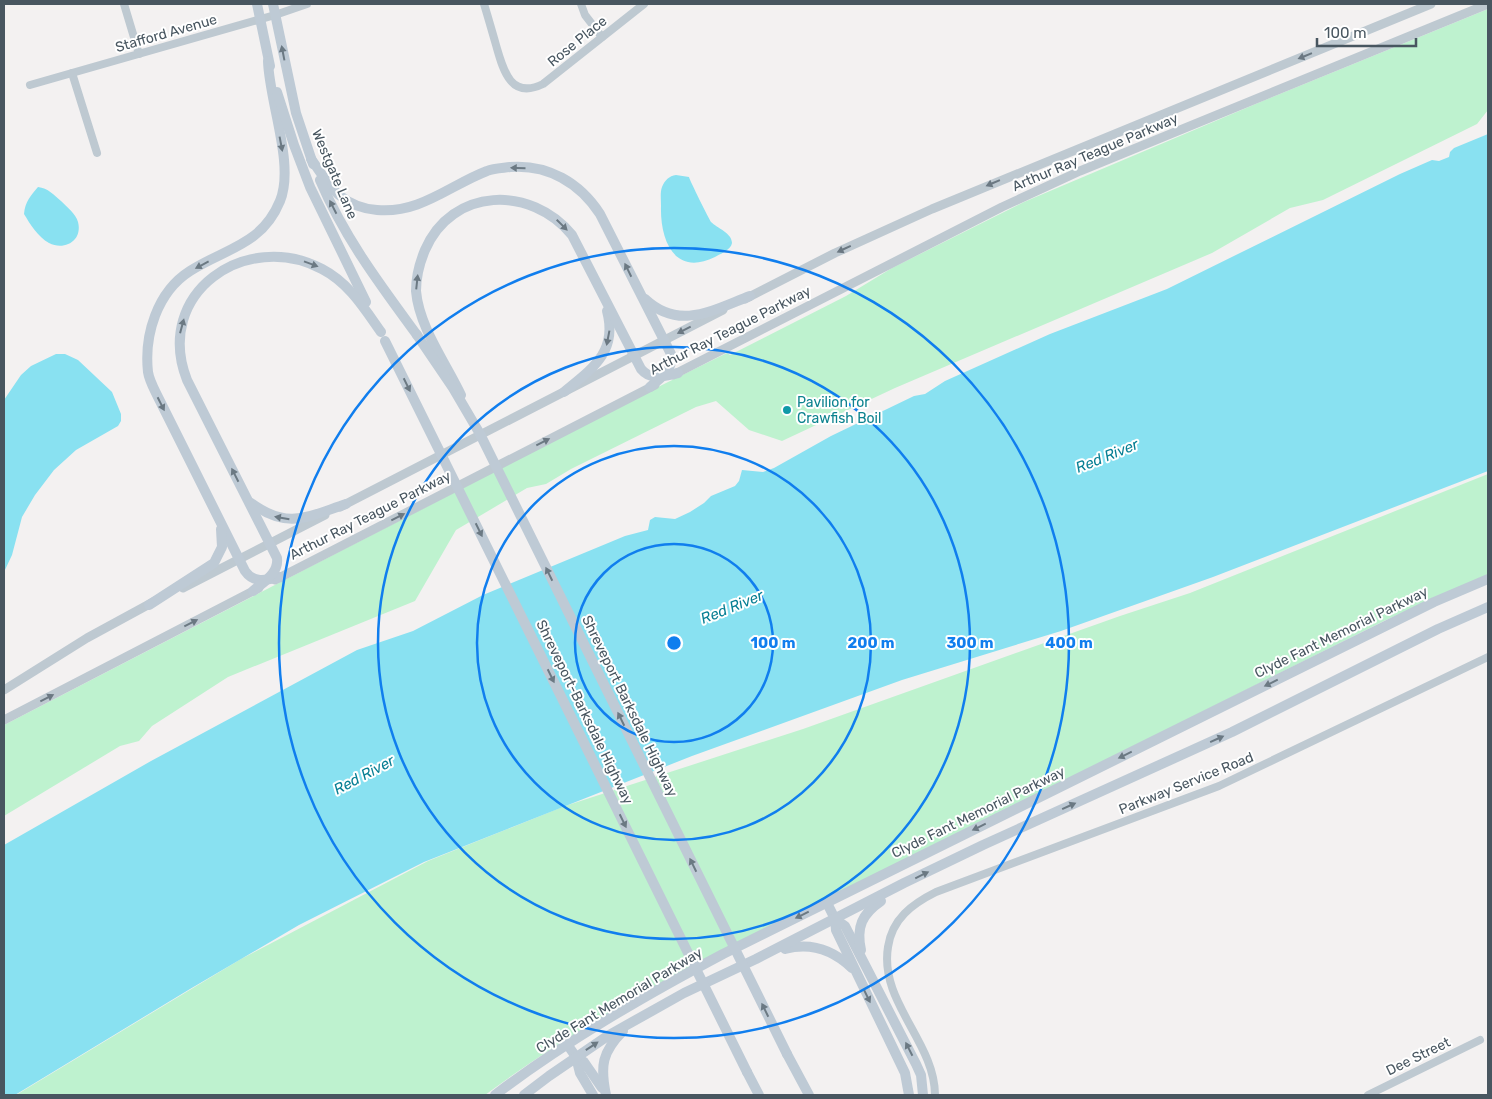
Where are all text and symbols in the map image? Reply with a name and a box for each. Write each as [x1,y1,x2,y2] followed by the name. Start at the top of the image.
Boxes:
[113,11,219,56] street label: Stafford Avenue
[544,12,610,70] street label: Rose Place
[1317,15,1416,47] scale bar
[1324,24,1366,42] text: 100 m
[278,45,286,61] one-way arrow
[1298,52,1313,60] one-way arrow
[1010,110,1181,195] street label: Arthur Ray Teague Parkway
[308,127,361,222] street label: Westgate Lane
[278,136,286,152] one-way arrow
[509,163,525,171] one-way arrow
[986,180,1000,188] one-way arrow
[328,200,337,215] one-way arrow
[556,219,568,231] one-way arrow
[837,245,852,253] one-way arrow
[304,260,319,268] one-way arrow
[195,261,209,269] one-way arrow
[624,263,632,277] one-way arrow
[413,273,421,289] one-way arrow
[647,282,814,379] street label: Arthur Ray Teague Parkway
[178,318,186,333] one-way arrow
[677,326,691,334] one-way arrow
[604,331,612,347] one-way arrow
[403,377,411,392] one-way arrow
[797,394,881,427] place label: Pavilion for Crawfish Boil
[157,396,165,411] one-way arrow
[781,404,793,416] marker: Pavilion for Crawfish Boil
[1073,435,1142,477] water label: Red River
[535,438,550,446] one-way arrow
[287,467,454,564] street label: Arthur Ray Teague Parkway
[231,468,239,483] one-way arrow
[274,513,290,521] one-way arrow
[391,513,405,521] one-way arrow
[475,523,483,537] one-way arrow
[545,566,553,581] one-way arrow
[1252,583,1431,682] street label: Clyde Fant Memorial Parkway
[698,586,767,628] water label: Red River
[578,613,681,800] street label: Shreveport Barksdale Highway
[532,617,637,807] street label: Shreveport-Barksdale Highway
[184,619,198,627] one-way arrow
[665,634,683,652] centre of rings
[751,634,795,652] text: 100 m
[847,634,895,652] text: 200 m
[946,634,994,652] text: 300 m
[1045,634,1093,652] text: 400 m
[547,669,555,683] one-way arrow
[1263,678,1278,687] one-way arrow
[40,693,54,701] one-way arrow
[617,712,625,726] one-way arrow
[1210,735,1224,743] one-way arrow
[1116,749,1256,818] street label: Parkway Service Road
[330,751,399,799] water label: Red River
[1118,751,1132,759] one-way arrow
[889,763,1068,862] street label: Clyde Fant Memorial Parkway
[1062,802,1076,810] one-way arrow
[619,814,628,829] one-way arrow
[972,823,987,831] one-way arrow
[689,858,697,872] one-way arrow
[915,870,929,878] one-way arrow
[795,911,810,919] one-way arrow
[533,944,706,1057] street label: Clyde Fant Memorial Parkway
[864,989,872,1003] one-way arrow
[761,1003,769,1018] one-way arrow
[1383,1033,1454,1079] street label: Dee Street
[585,1042,598,1051] one-way arrow
[904,1042,913,1057] one-way arrow

